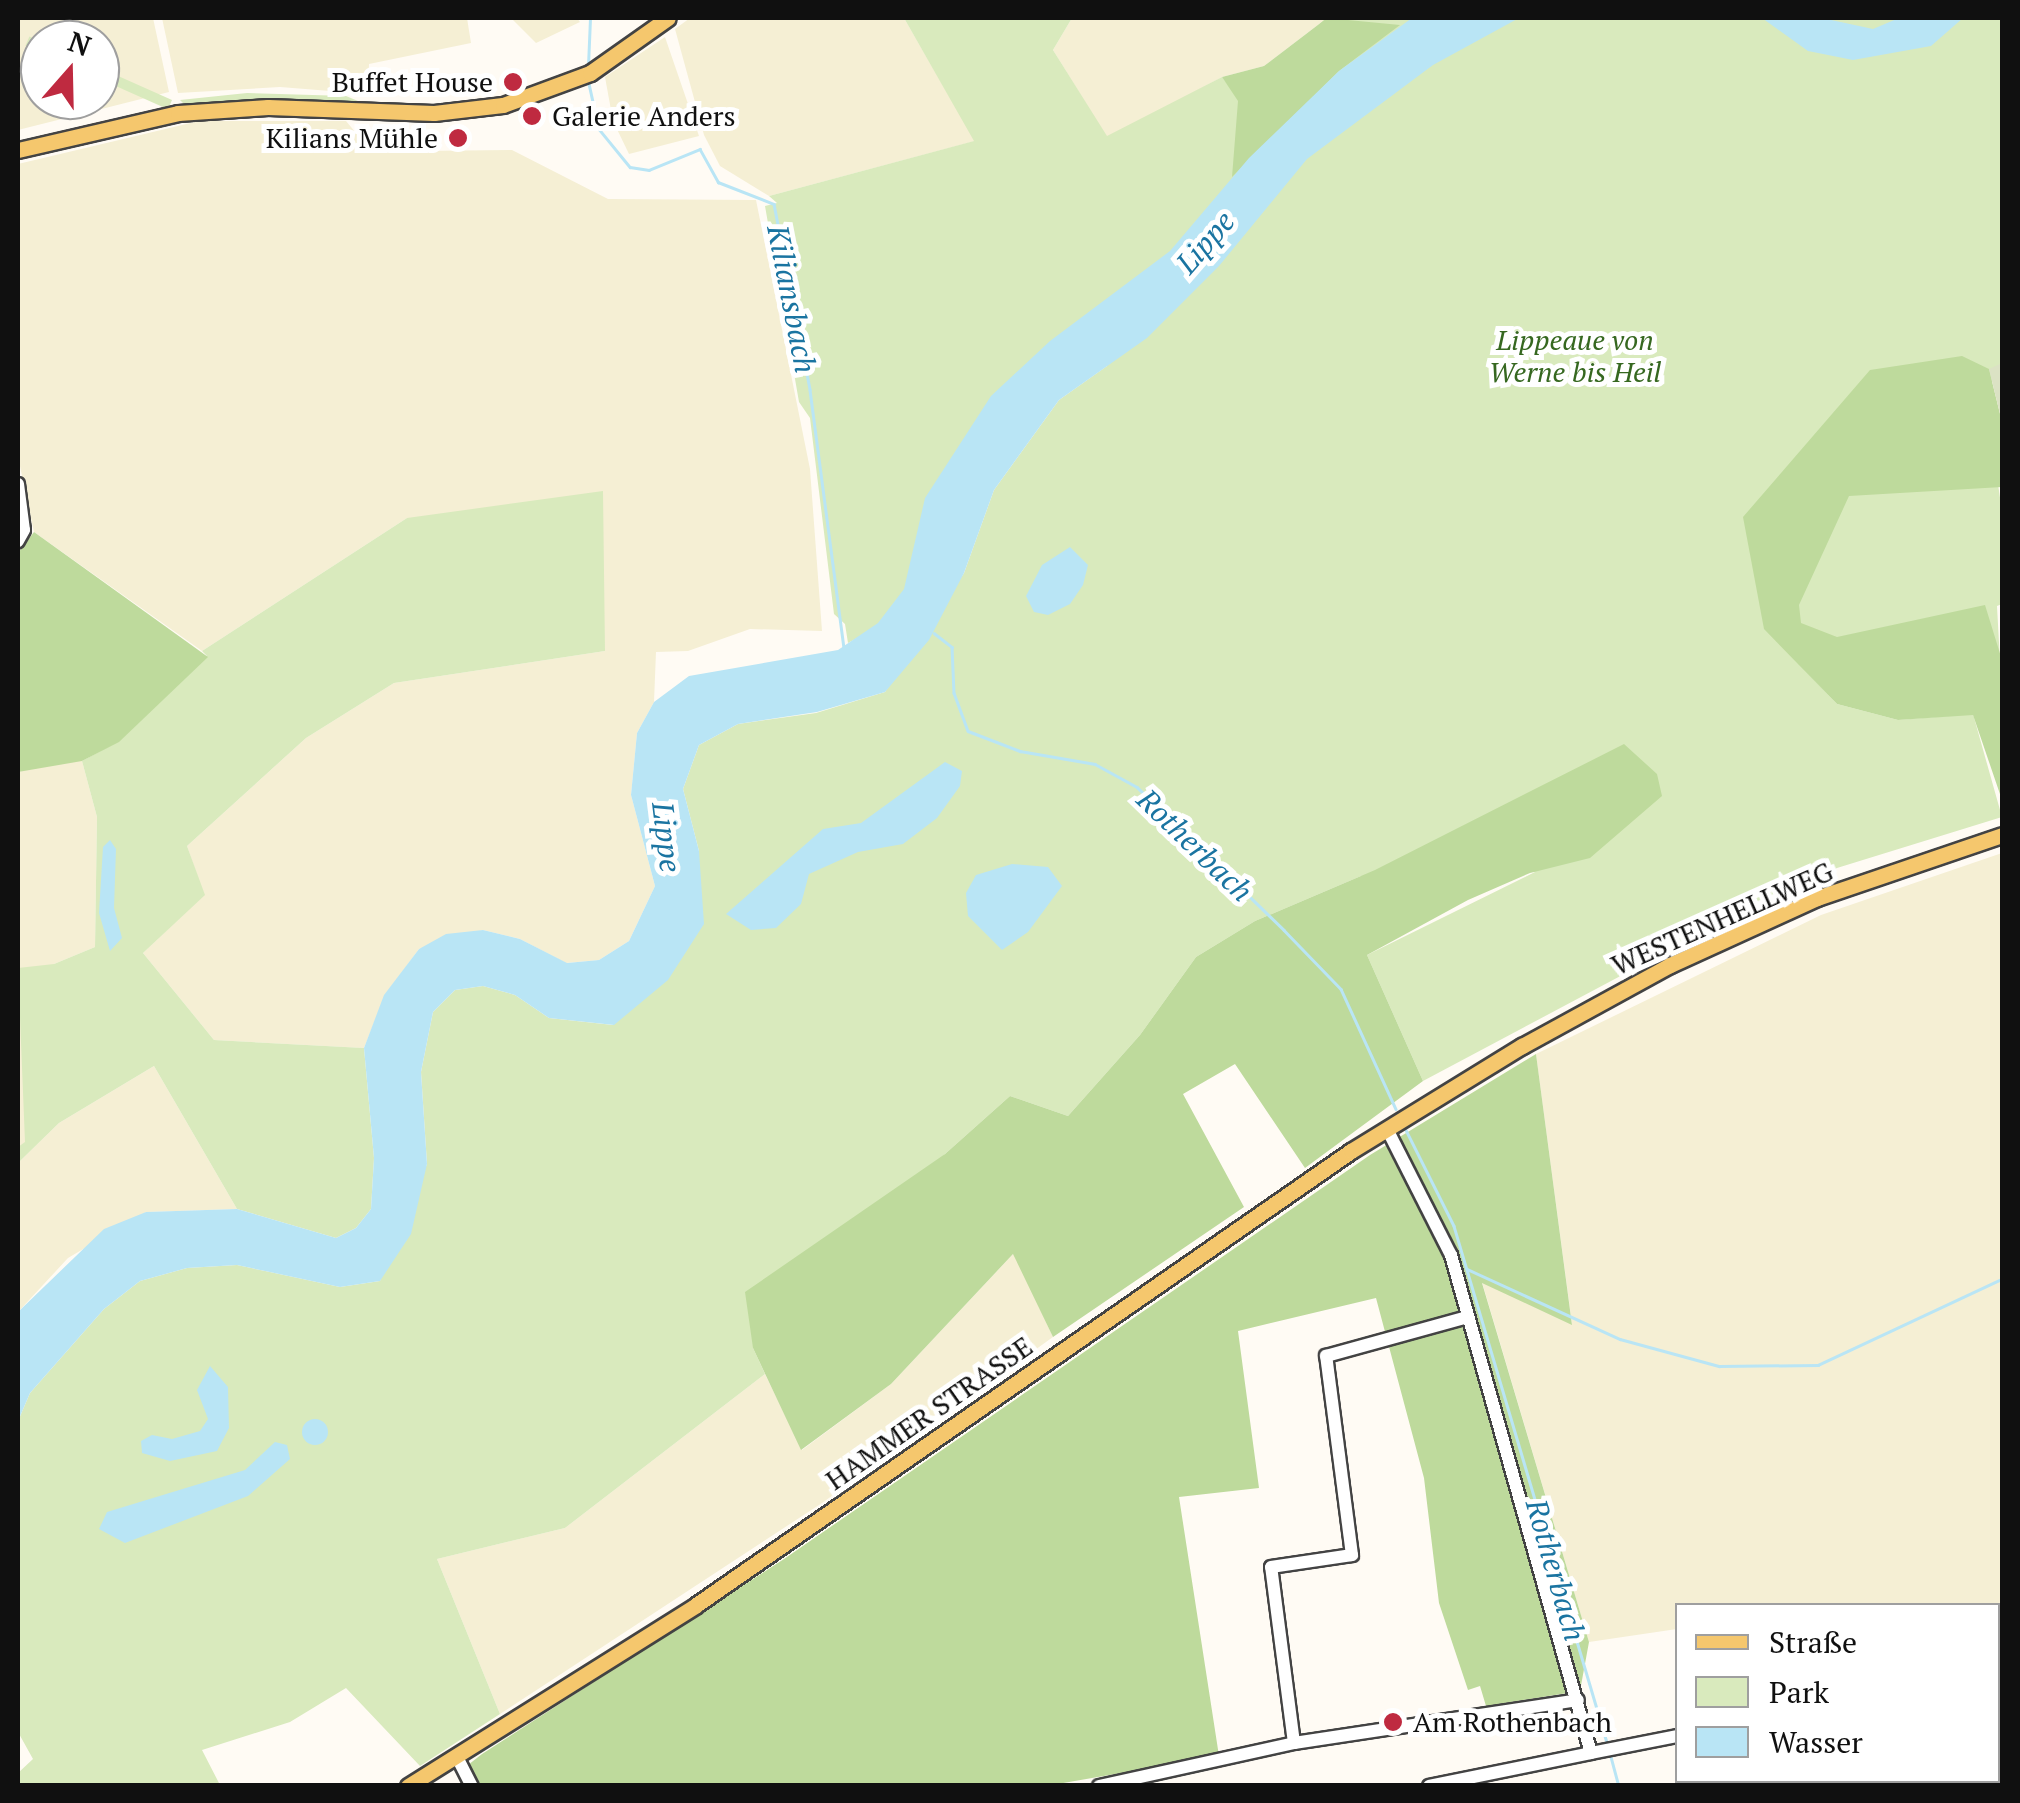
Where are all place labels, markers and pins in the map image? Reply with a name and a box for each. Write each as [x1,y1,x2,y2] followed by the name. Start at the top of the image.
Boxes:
[332,65,493,99] place label: Buffet House
[502,71,524,93] marker: Buffet House
[552,99,736,133] place label: Galerie Anders
[521,105,543,127] marker: Galerie Anders
[266,121,438,155] place label: Kilians Mühle
[447,127,469,149] marker: Kilians Mühle
[1413,1705,1612,1739] place label: Am Rothenbach
[1382,1711,1404,1733] marker: Am Rothenbach

